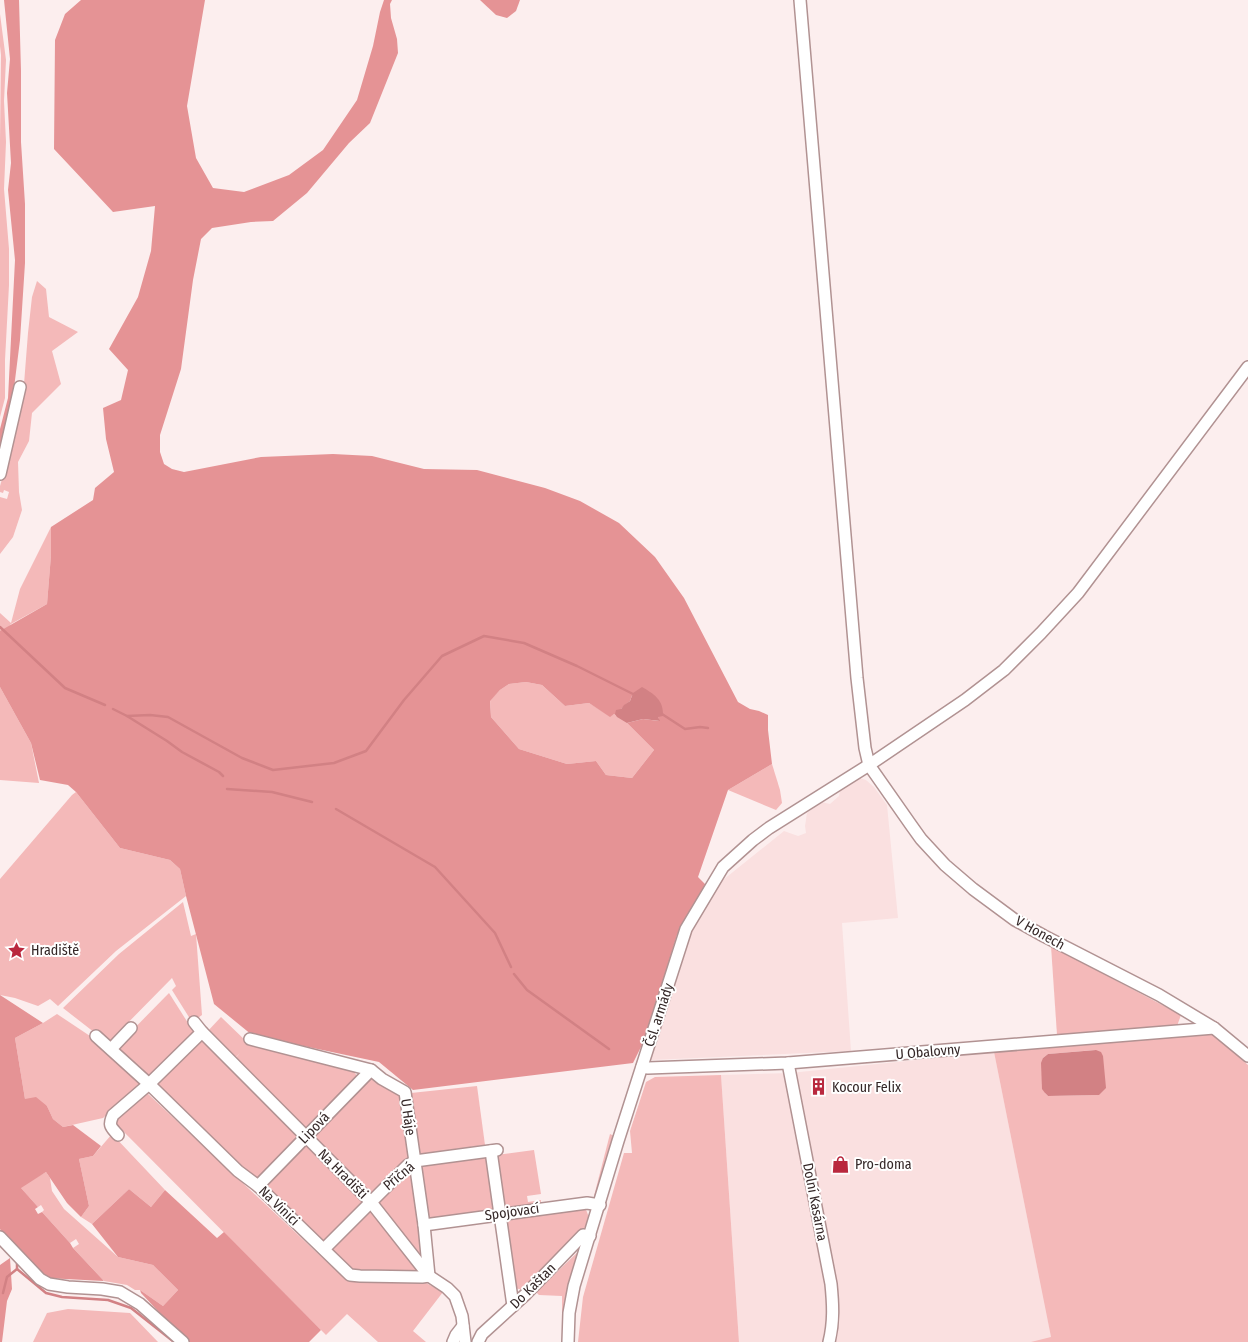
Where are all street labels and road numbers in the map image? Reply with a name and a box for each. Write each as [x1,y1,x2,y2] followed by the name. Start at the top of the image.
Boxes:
[1012,912,1068,954] street label: V Honech
[640,980,678,1049] street label: Čsl. armády
[895,1041,962,1063] street label: U Obalovny
[397,1097,419,1137] street label: U Háje
[295,1109,333,1147] street label: Lipová
[315,1146,371,1202] street label: Na Hradišti
[380,1158,418,1194] street label: Příčná
[799,1161,831,1243] street label: Dolní Kasárna
[255,1183,303,1229] street label: Na Vinici
[484,1200,541,1224] street label: Spojovací
[507,1260,559,1312] street label: Do Kaštan

